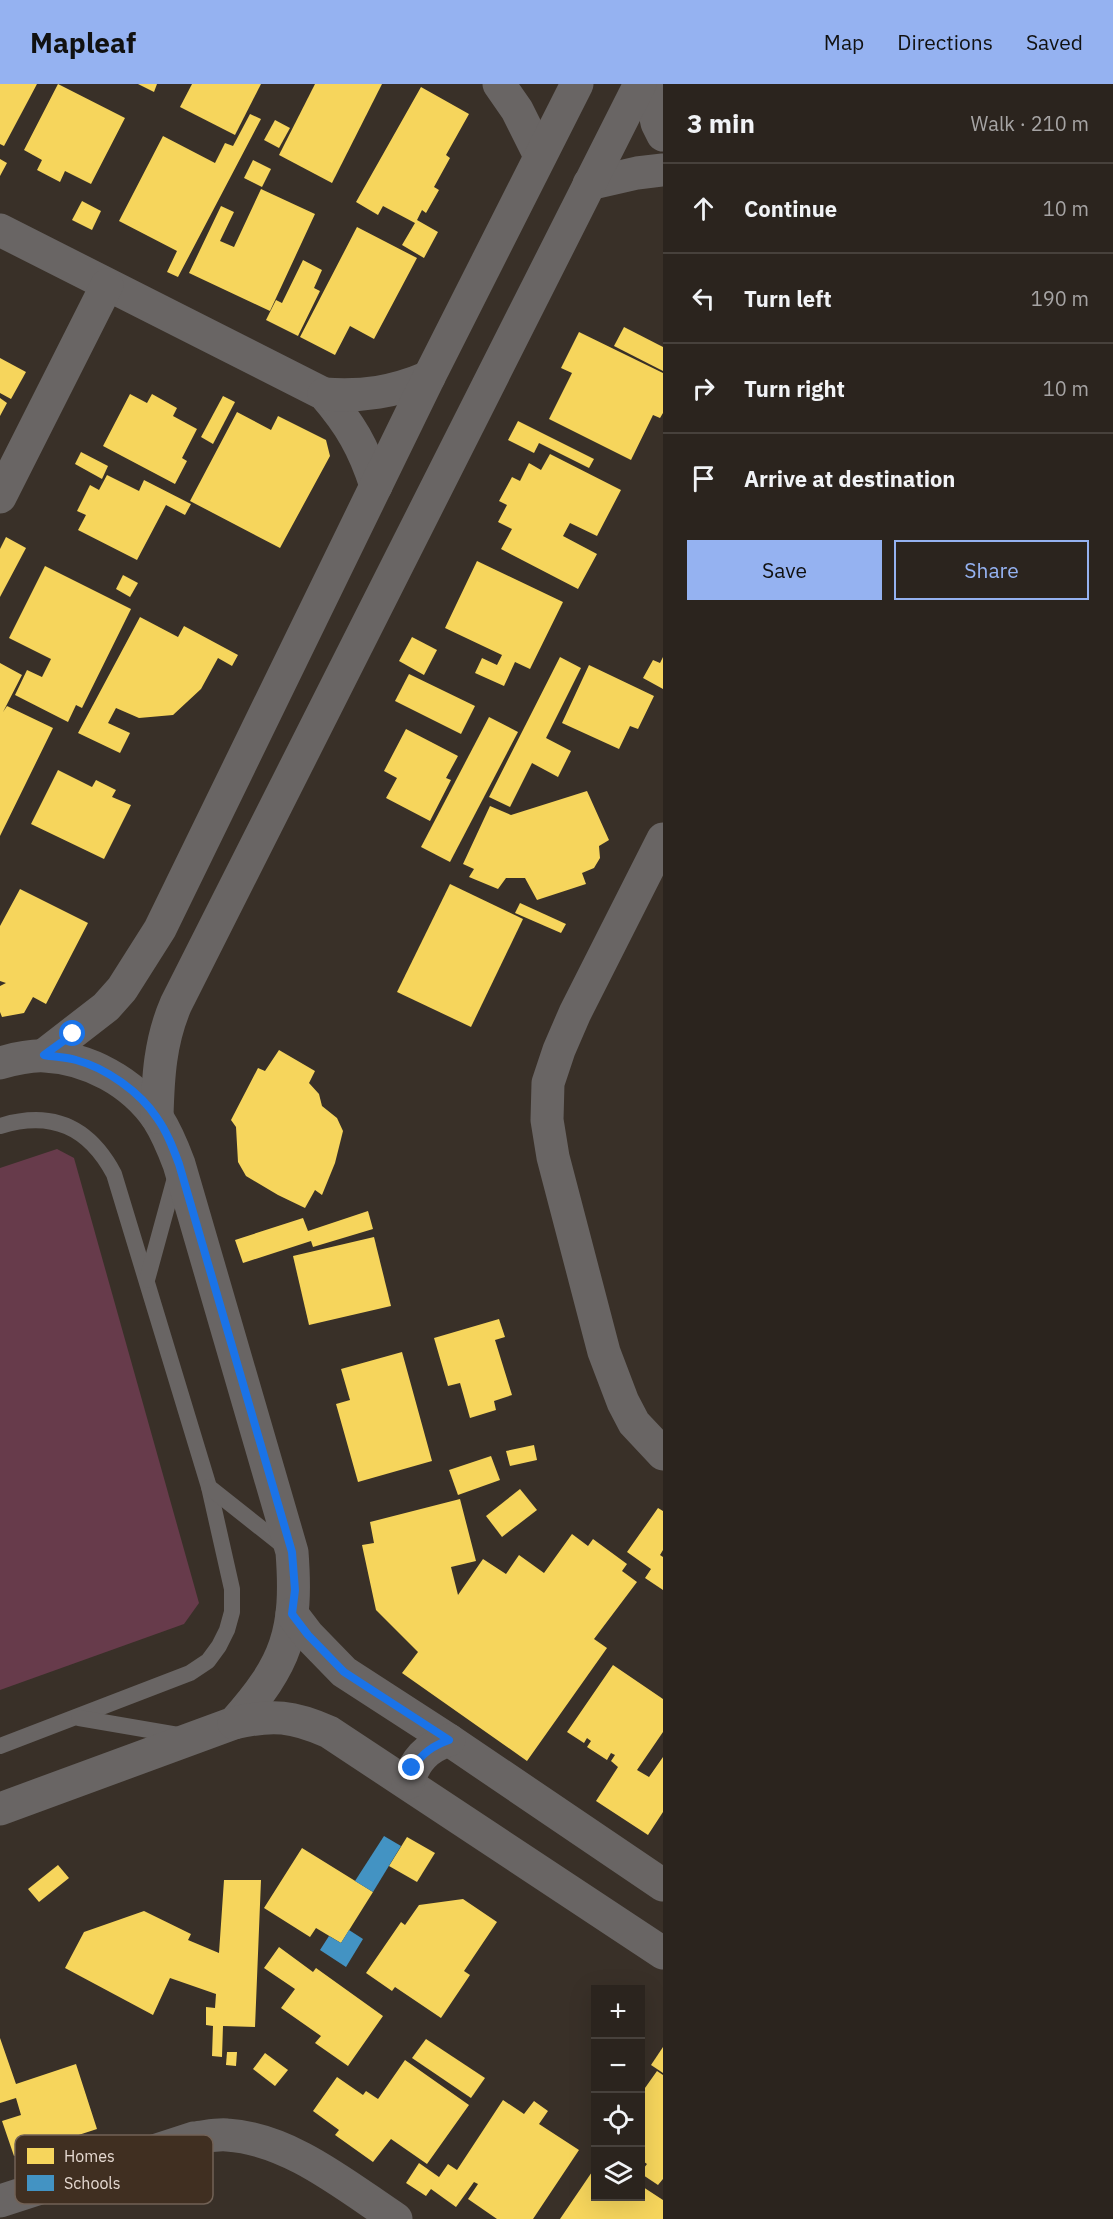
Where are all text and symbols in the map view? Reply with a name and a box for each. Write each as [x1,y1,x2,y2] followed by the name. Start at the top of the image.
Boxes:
[30,24,136,61] text: Mapleaf
[824,28,864,56] text: Map
[897,28,993,56] text: Directions
[1026,28,1083,56] text: Saved
[687,106,755,140] text: 3 min
[971,110,1089,137] text: Walk · 210 m
[687,192,720,225] icon: ahead
[744,194,837,223] text: Continue
[1043,195,1089,222] text: 10 m
[687,282,720,315] icon: left
[744,284,832,313] text: Turn left
[1031,285,1089,312] text: 190 m
[687,372,720,405] icon: right
[744,374,845,403] text: Turn right
[1043,375,1089,402] text: 10 m
[687,462,720,495] icon: arrive
[744,464,955,493] text: Arrive at destination
[687,540,882,600] button: Save
[894,540,1089,600] button: Share
[59,1020,85,1046] route start
[398,1754,424,1780] route end
[591,1985,645,2201] map controls
[591,1985,645,2039] button: +
[591,2039,645,2093] button: −
[591,2093,645,2147] button: locate
[15,2135,213,2204] legend
[64,2146,115,2166] text: Homes
[591,2147,645,2201] button: layers
[64,2173,121,2193] text: Schools

